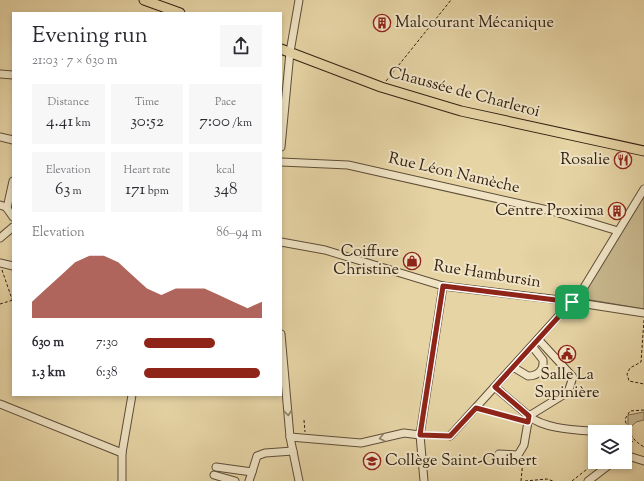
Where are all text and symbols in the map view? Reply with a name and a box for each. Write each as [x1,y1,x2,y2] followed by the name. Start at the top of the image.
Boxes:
[395,12,554,35] place label: Malcourant Mécanique
[372,13,392,33] building icon: Malcourant Mécanique
[32,21,148,53] text: Evening run
[220,25,262,67] button: share
[32,52,118,70] text: 21:03 · 7 × 630 m
[386,62,543,124] street label: Chaussée de Charleroi
[48,94,89,110] text: Distance
[135,94,159,110] text: Time
[215,94,236,110] text: Pace
[46,110,73,134] text: 4.41
[130,110,164,134] text: 30:52
[199,110,230,134] text: 7:00
[73,115,91,131] text: km
[230,115,252,131] text: /km
[386,148,522,200] street label: Rue Léon Namèche
[560,149,610,172] place label: Rosalie
[613,150,633,170] restaurant icon: Rosalie
[46,162,91,178] text: Elevation
[124,162,170,178] text: Heart rate
[216,162,235,178] text: kcal
[55,178,70,202] text: 63
[125,178,145,202] text: 171
[214,178,238,202] text: 348
[70,183,82,199] text: m
[145,183,169,199] text: bpm
[495,200,605,223] place label: Centre Proxima
[607,201,627,221] building icon: Centre Proxima
[32,224,85,242] text: Elevation
[216,224,262,242] text: 86–94 m
[333,241,399,282] place label: Coiffure Christine
[402,251,422,271] shop icon: Coiffure Christine
[432,255,543,295] street label: Rue Hambursin
[555,285,589,319] pin
[561,291,583,313] icon: arrive
[32,334,64,352] text: 630 m
[96,334,118,352] text: 7:30
[557,344,577,364] public building icon: Salle La Sapinière
[32,364,66,382] text: 1.3 km
[96,364,117,382] text: 6:38
[534,364,600,405] place label: Salle La Sapinière
[283,410,292,416] one-way arrow
[588,425,632,469] map controls
[588,425,632,469] button: layers
[378,434,385,442] one-way arrow
[385,450,537,473] place label: Collège Saint-Guibert
[362,451,382,471] school or university icon: Collège Saint-Guibert

